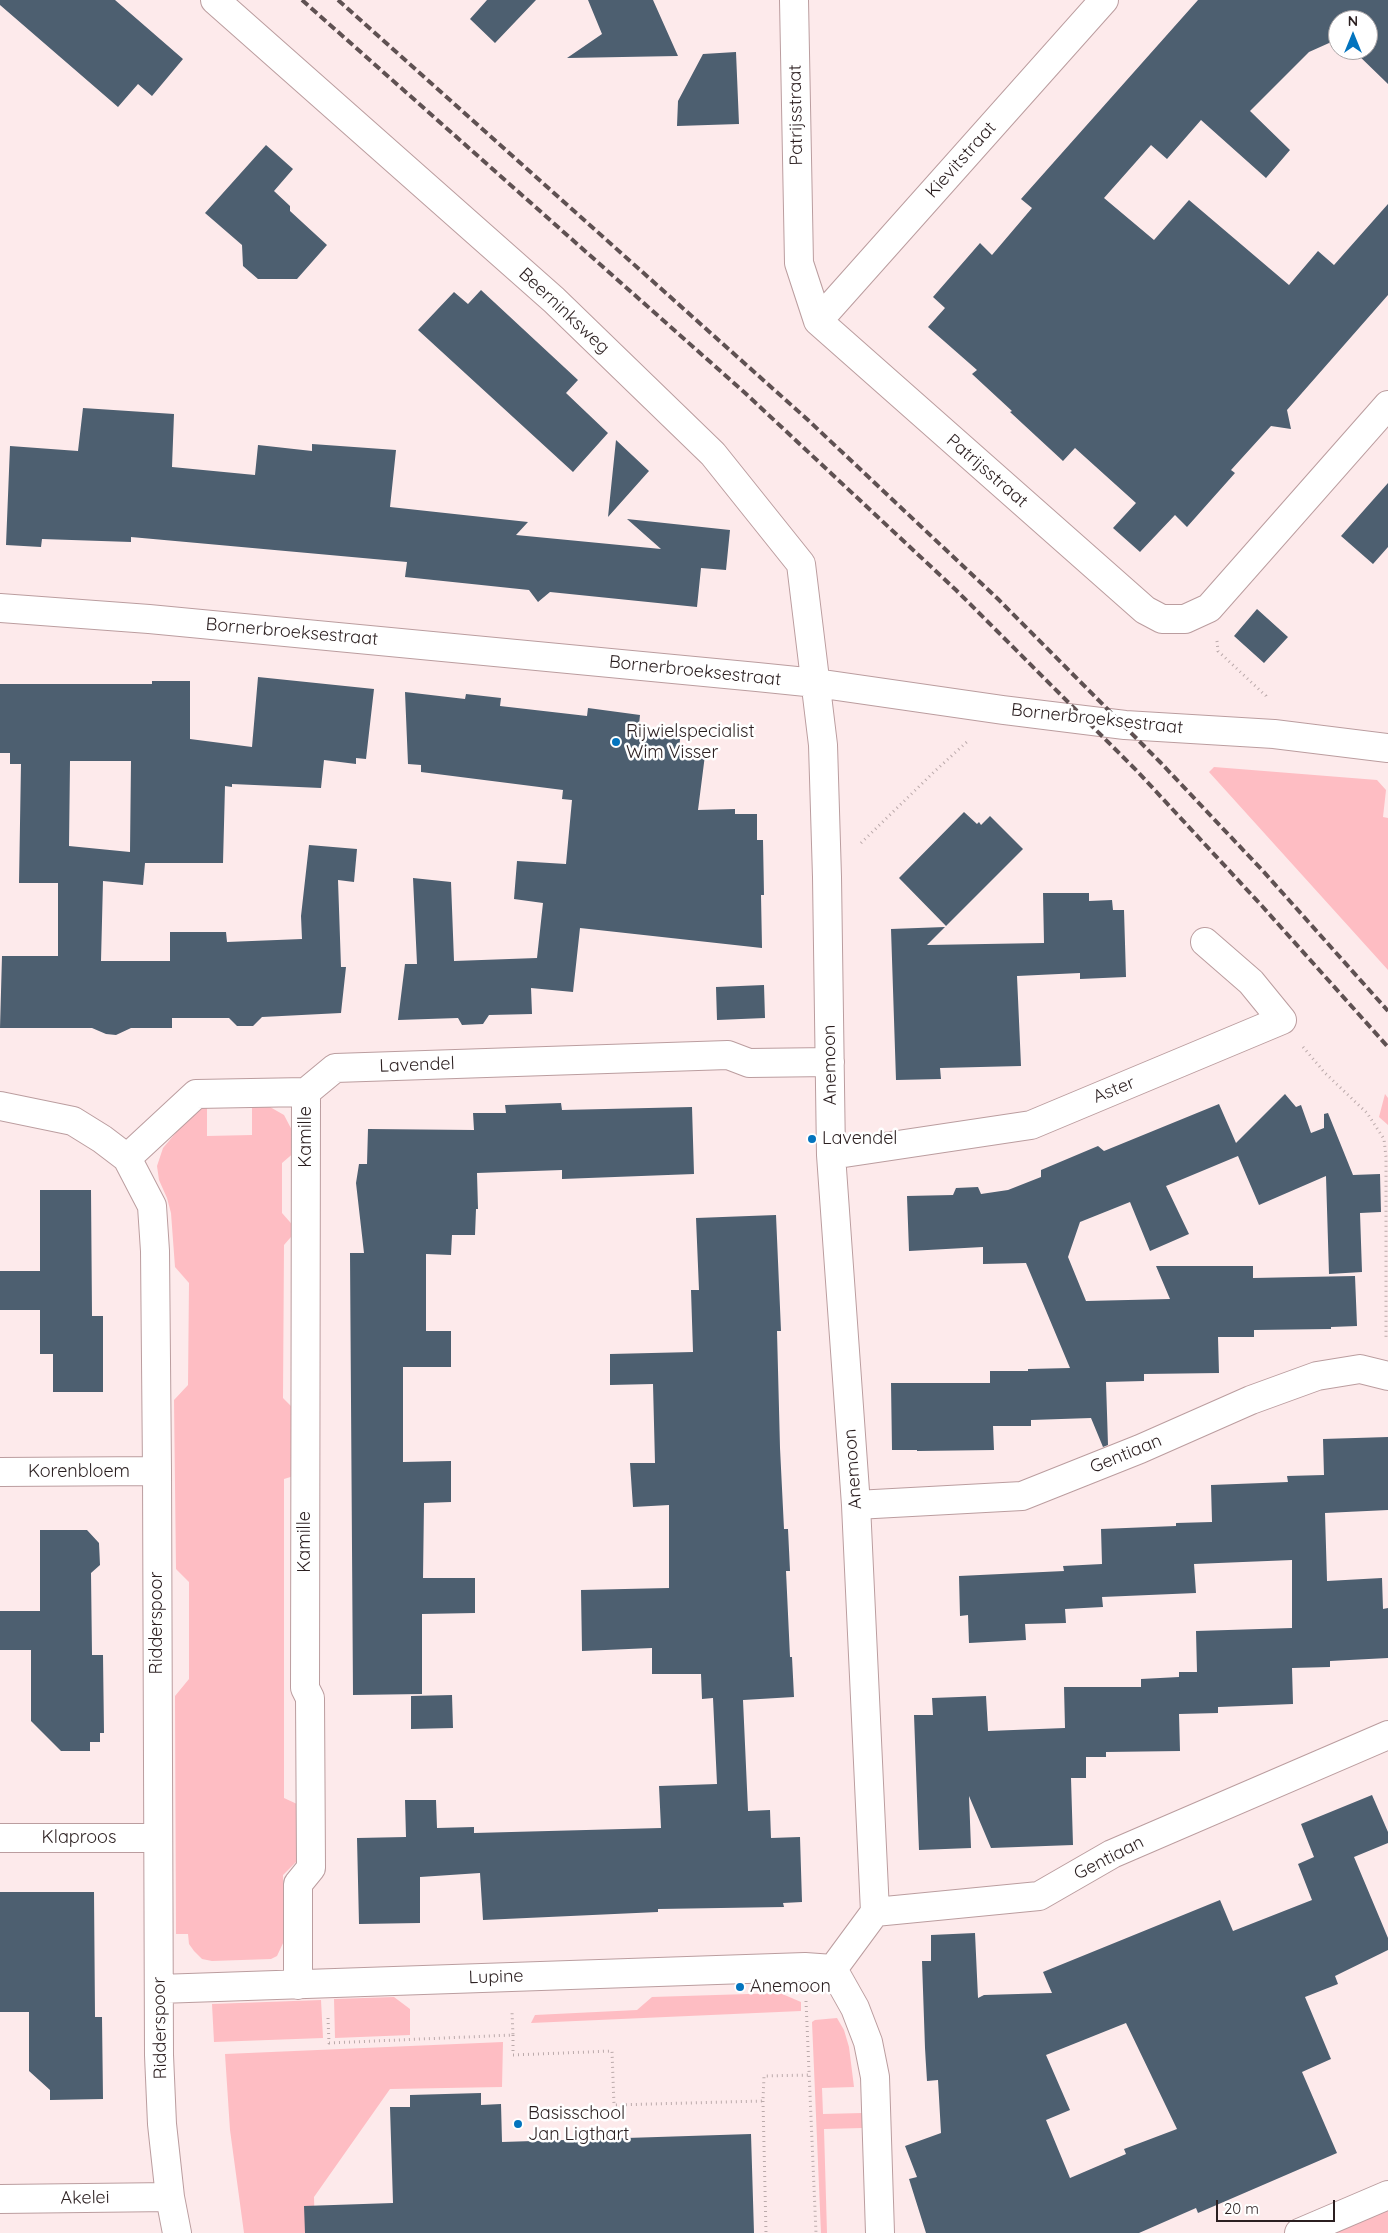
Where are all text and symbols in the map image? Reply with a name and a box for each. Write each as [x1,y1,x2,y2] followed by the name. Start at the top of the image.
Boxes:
[1328,10,1378,60] north arrow
[1348,12,1358,30] text: N
[784,64,808,166] street label: Patrijsstraat
[921,117,1001,203] street label: Kievitstraat
[514,263,614,359] street label: Beerninksweg
[942,430,1032,512] street label: Patrijsstraat
[205,614,379,650] street label: Bornerbroeksestraat
[608,651,782,691] street label: Bornerbroeksestraat
[1010,699,1184,739] street label: Bornerbroeksestraat
[626,721,755,764] place label: Rijwielspecialist Wim Visser
[610,736,622,748] marker: Rijwielspecialist Wim Visser
[818,1024,842,1106] street label: Anemoon
[379,1053,455,1077] street label: Lavendel
[1090,1072,1138,1108] street label: Aster
[295,1106,317,1168] street label: Kamille
[822,1128,897,1150] place label: Lavendel
[806,1133,818,1145] marker: Lavendel
[839,1428,867,1510] street label: Anemoon
[1087,1430,1165,1478] street label: Gentiaan
[28,1461,130,1483] street label: Korenbloem
[294,1511,316,1573] street label: Kamille
[146,1572,168,1674] street label: Ridderspoor
[42,1827,116,1849] street label: Klaproos
[1070,1831,1148,1885] street label: Gentiaan
[468,1965,524,1989] street label: Lupine
[148,1976,172,2080] street label: Ridderspoor
[750,1976,831,1998] place label: Anemoon
[734,1981,746,1993] marker: Anemoon
[528,2103,629,2146] place label: Basisschool Jan Ligthart
[512,2118,524,2130] marker: Basisschool Jan Ligthart
[60,2187,110,2209] street label: Akelei
[1218,2190,1337,2222] scale bar
[1224,2199,1259,2218] text: 20 m

